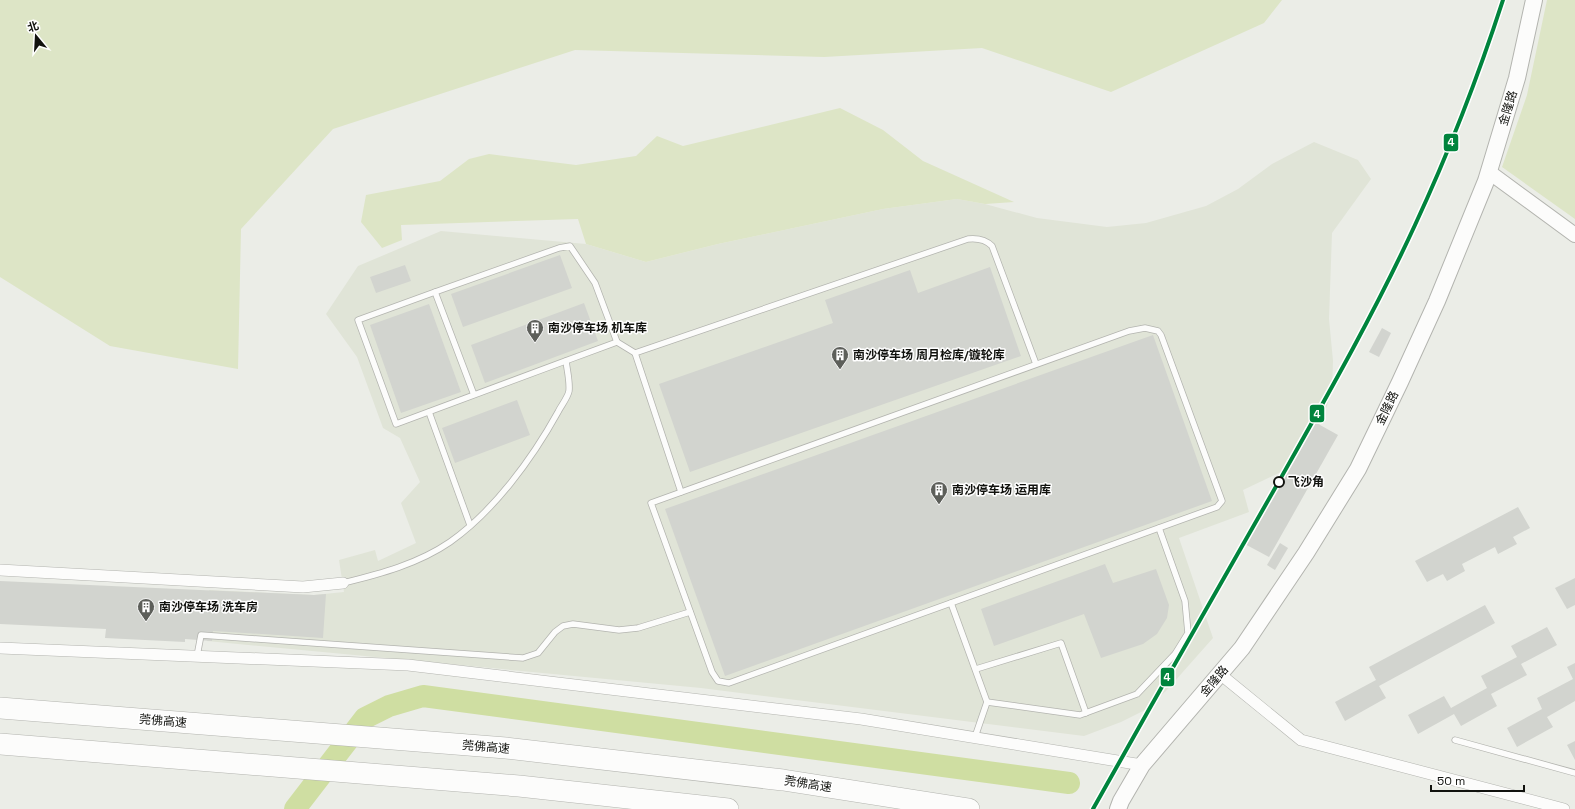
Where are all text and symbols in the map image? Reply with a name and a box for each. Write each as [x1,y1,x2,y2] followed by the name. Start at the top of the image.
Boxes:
[16,16,56,56] north arrow
[26,18,40,35] text: 北
[1495,88,1521,128] street label: 金隆路
[1443,133,1459,152] line badge: 4
[1448,135,1455,149] text: 4
[525,318,545,343] building icon: 南沙停车场 机车库
[548,320,647,336] place label: 南沙停车场 机车库
[830,345,850,370] building icon: 南沙停车场 周月检库/镟轮库
[853,347,1005,363] place label: 南沙停车场 周月检库/镟轮库
[1372,388,1402,428] street label: 金隆路
[1309,404,1325,423] line badge: 4
[1314,407,1321,421] text: 4
[1288,474,1324,490] place label: 飞沙角
[1273,476,1285,488] marker: 飞沙角
[929,480,949,505] building icon: 南沙停车场 运用库
[952,482,1051,498] place label: 南沙停车场 运用库
[136,597,156,622] building icon: 南沙停车场 洗车房
[159,599,258,615] place label: 南沙停车场 洗车房
[1196,662,1232,700] street label: 金隆路
[1160,667,1175,687] line badge: 4
[1164,670,1171,684] text: 4
[138,711,188,731] street label: 莞佛高速
[461,737,511,757] street label: 莞佛高速
[1431,767,1524,793] scale bar
[783,772,833,796] street label: 莞佛高速
[1437,773,1465,789] text: 50 m

